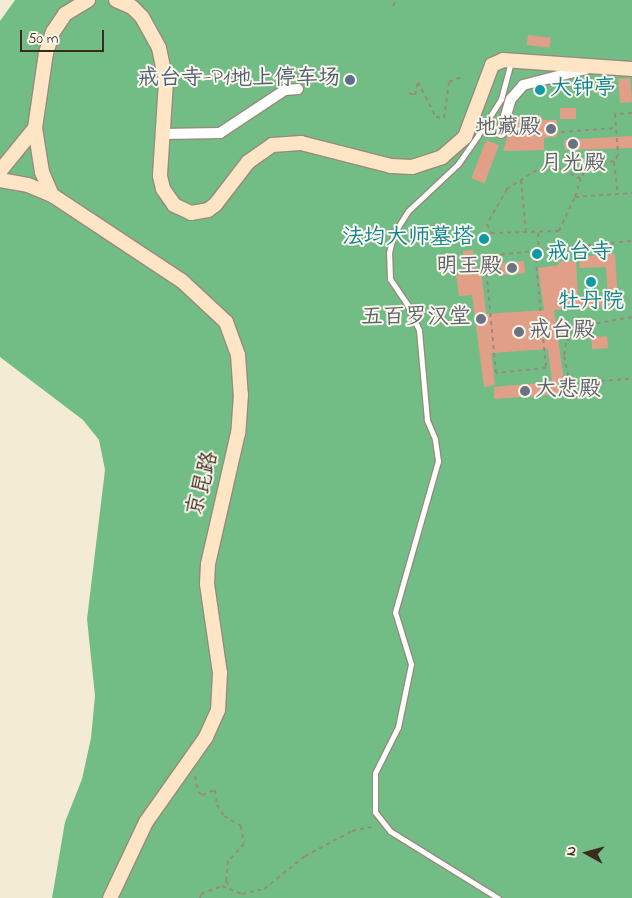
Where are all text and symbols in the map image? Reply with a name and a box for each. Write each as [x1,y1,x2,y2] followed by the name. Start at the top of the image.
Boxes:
[22,20,106,52] scale bar
[28,28,58,50] text: 50 m
[137,67,340,93] place label: 戒台寺-P1地上停车场
[344,74,356,86] marker: 戒台寺-P1地上停车场
[550,77,616,103] place label: 大钟亭
[534,84,546,96] marker: 大钟亭
[475,116,541,142] place label: 地藏殿
[545,123,557,135] marker: 地藏殿
[567,138,579,150] marker: 月光殿
[540,152,606,178] place label: 月光殿
[342,226,474,252] place label: 法均大师墓塔
[478,233,490,245] marker: 法均大师墓塔
[547,241,613,267] place label: 戒台寺
[531,248,543,260] marker: 戒台寺
[436,255,502,281] place label: 明王殿
[506,262,518,274] marker: 明王殿
[585,276,597,288] marker: 牡丹院
[558,290,624,316] place label: 牡丹院
[361,306,471,332] place label: 五百罗汉堂
[475,313,487,325] marker: 五百罗汉堂
[529,319,595,345] place label: 戒台殿
[513,326,525,338] marker: 戒台殿
[535,378,601,404] place label: 大悲殿
[519,385,531,397] marker: 大悲殿
[183,449,225,519] street label: 京昆路
[562,828,612,878] north arrow
[561,845,583,857] text: N

